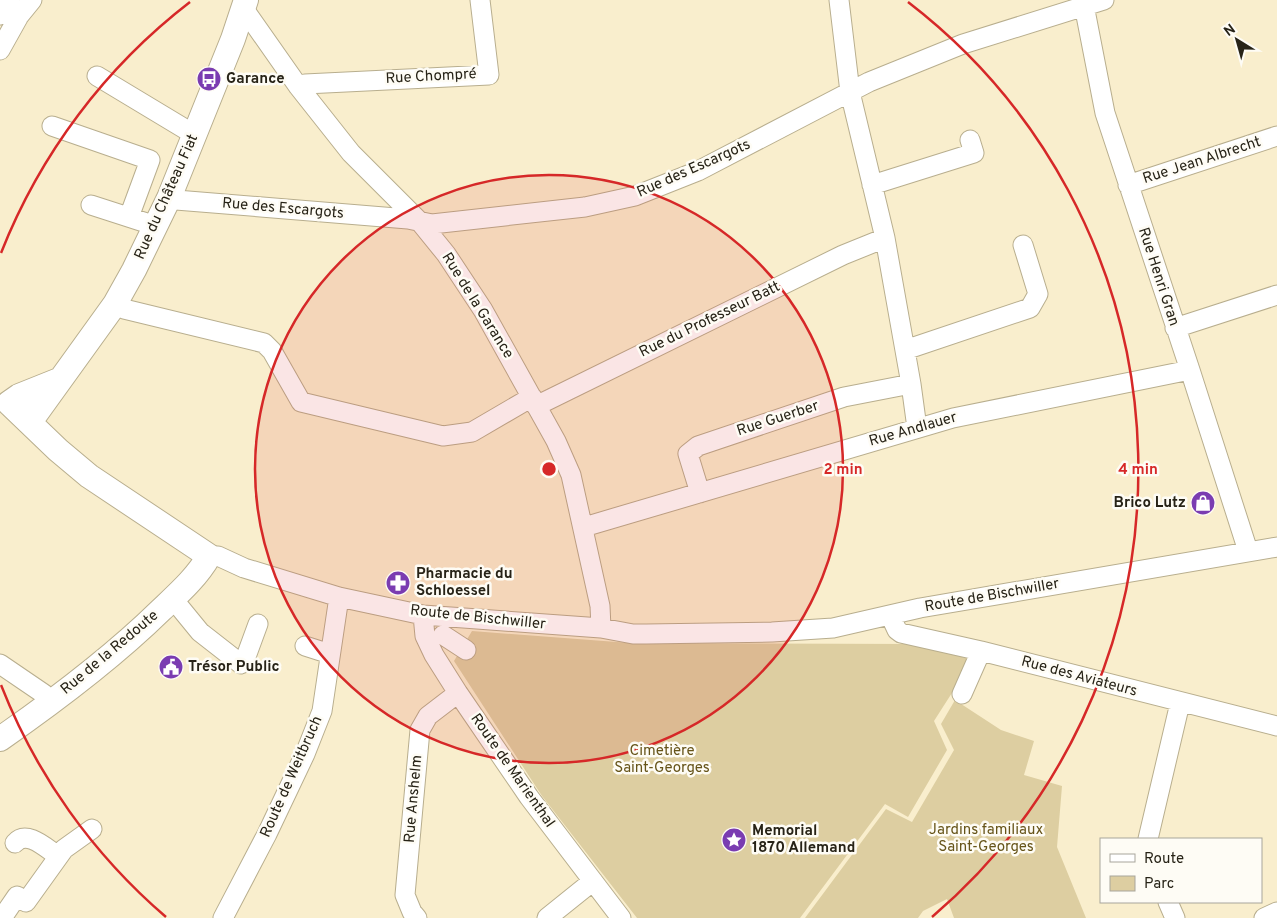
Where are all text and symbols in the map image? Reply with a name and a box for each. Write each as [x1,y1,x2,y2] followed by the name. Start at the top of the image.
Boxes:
[1212,15,1262,65] north arrow
[1221,21,1239,41] text: N
[385,65,477,89] street label: Rue Chompré
[196,66,222,92] bus stop icon: Garance
[226,70,285,89] place label: Garance
[131,131,203,263] street label: Rue du Château Fiat
[1141,133,1263,189] street label: Rue Jean Albrecht
[634,135,754,203] street label: Rue des Escargots
[221,194,345,224] street label: Rue des Escargots
[1133,225,1183,329] street label: Rue Henri Gran
[437,249,517,363] street label: Rue de la Garance
[636,278,784,362] street label: Rue du Professeur Batt
[735,397,822,441] street label: Rue Guerber
[867,408,959,452] street label: Rue Andlauer
[540,460,558,478] centre of rings
[823,461,863,480] text: 2 min
[1118,461,1158,480] text: 4 min
[1190,490,1216,516] shop icon: Brico Lutz
[1114,494,1186,513] place label: Brico Lutz
[416,565,513,601] place label: Pharmacie du Schloessel
[385,570,411,596] pharmacy icon: Pharmacie du Schloessel
[923,575,1061,617] street label: Route de Bischwiller
[409,601,547,635] street label: Route de Bischwiller
[57,607,163,699] street label: Rue de la Redoute
[1019,652,1139,702] street label: Rue des Aviateurs
[158,654,184,680] public building icon: Trésor Public
[188,658,280,677] place label: Trésor Public
[466,710,558,832] street label: Route de Marienthal
[257,713,327,841] street label: Route de Weitbruch
[614,742,710,778] park label: Cimetière Saint-Georges
[401,754,427,844] street label: Rue Anshelm
[929,821,1043,857] park label: Jardins familiaux Saint-Georges
[752,822,855,858] place label: Memorial 1870 Allemand
[721,827,747,853] place icon: Memorial 1870 Allemand
[1100,838,1262,903] legend
[1144,850,1184,869] text: Route
[1144,875,1174,894] text: Parc

